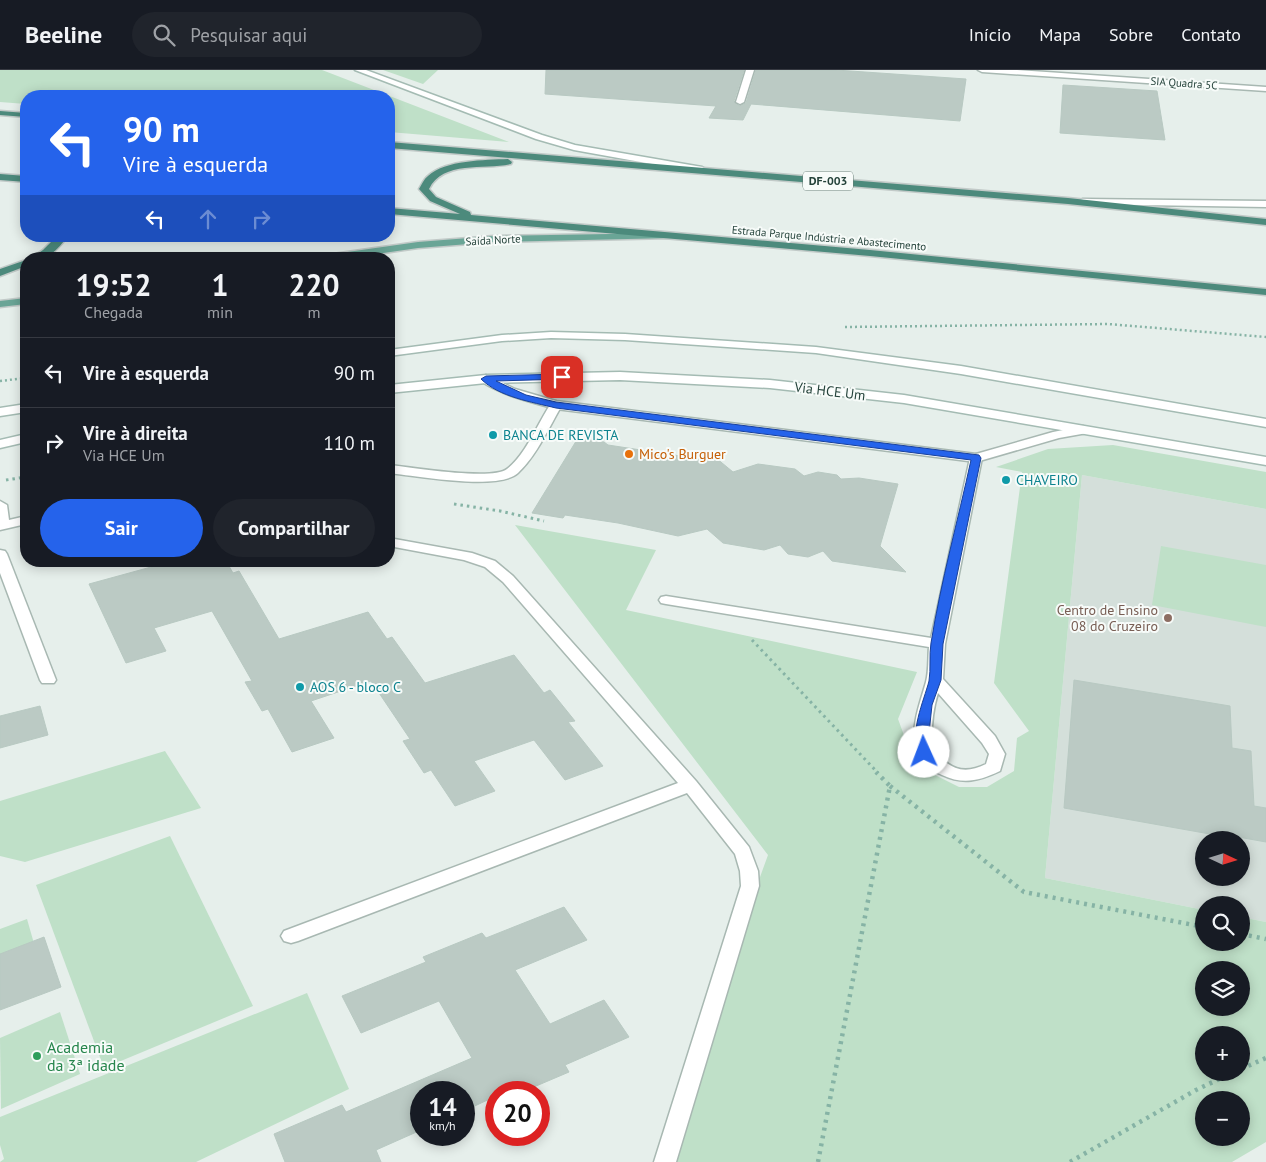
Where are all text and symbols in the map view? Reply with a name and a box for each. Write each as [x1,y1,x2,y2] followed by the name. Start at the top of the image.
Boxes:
[132,12,482,57] search box
[25,19,102,50] text: Beeline
[150,21,178,49] icon: search
[190,23,307,47] text: Pesquisar aqui
[969,23,1011,46] text: Início
[1039,23,1081,46] text: Mapa
[1109,23,1153,46] text: Sobre
[1181,23,1241,46] text: Contato
[1150,74,1218,92] street label: SIA Quadra 5C
[123,106,200,152] text: 90 m
[40,110,105,175] icon: left
[123,150,268,178] text: Vire à esquerda
[803,172,853,190] road number: DF-003
[141,205,169,233] icon: left
[194,205,222,233] icon: ahead
[247,205,275,233] icon: right
[731,223,927,253] street label: Estrada Parque Indústria e Abastecimento
[465,232,521,248] street label: Saída Norte
[75,265,152,304] text: 19:52
[212,265,229,304] text: 1
[288,265,340,304] text: 220
[84,302,143,322] text: Chegada
[207,302,233,322] text: min
[308,302,321,322] text: m
[541,356,583,398] pin
[40,359,68,387] icon: left
[83,361,209,385] text: Vire à esquerda
[334,361,375,385] text: 90 m
[548,363,576,391] icon: arrive
[792,378,867,404] street label: Via HCE Um
[83,421,188,445] text: Vire à direita
[503,426,619,444] place label: BANCA DE REVISTA
[40,429,68,457] icon: right
[487,429,499,441] marker: BANCA DE REVISTA
[323,431,375,455] text: 110 m
[83,445,165,465] text: Via HCE Um
[639,445,726,463] place label: Mico's Burguer
[623,448,635,460] marker: Mico's Burguer
[1016,471,1078,489] place label: CHAVEIRO
[1000,474,1012,486] marker: CHAVEIRO
[40,499,203,557] button: Sair
[213,499,375,557] button: Compartilhar
[1057,601,1158,635] place label: Centro de Ensino 08 do Cruzeiro
[1162,612,1174,624] marker: Centro de Ensino 08 do Cruzeiro
[310,678,401,696] place label: AOS 6 - bloco C
[294,681,306,693] marker: AOS 6 - bloco C
[897,725,949,777] position arrow
[1195,831,1250,886] north arrow
[1195,831,1250,1146] map controls
[1195,896,1250,951] button: search
[1195,961,1250,1016] button: layers
[1195,1026,1250,1081] button: +
[47,1037,125,1075] place label: Academia da 3ª idade
[31,1050,43,1062] marker: Academia da 3ª idade
[485,1081,550,1146] speed limit sign: 20
[428,1091,457,1123] text: 14
[1195,1091,1250,1146] button: −
[429,1118,456,1133] text: km/h

